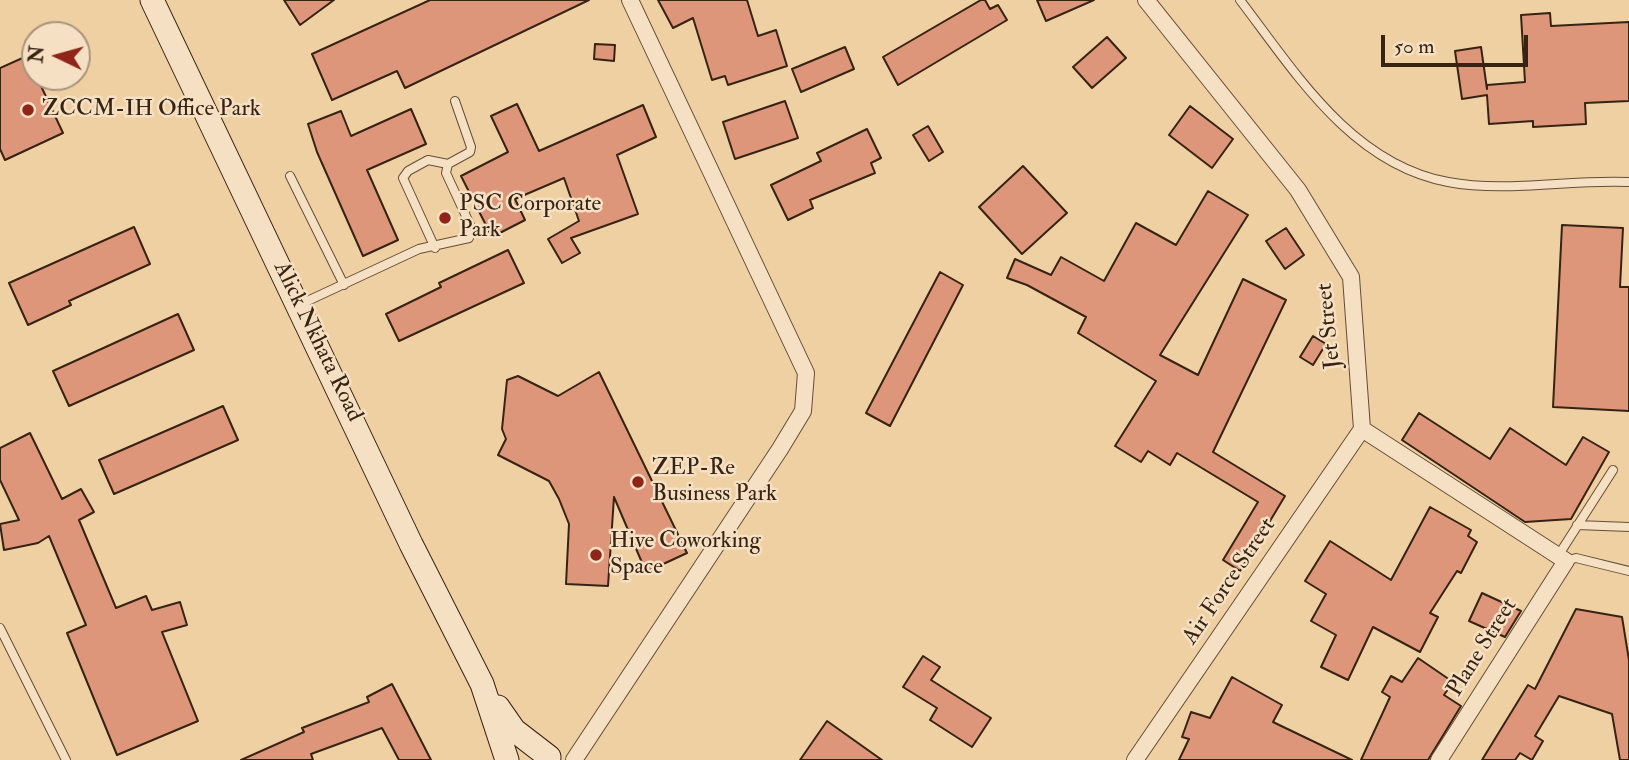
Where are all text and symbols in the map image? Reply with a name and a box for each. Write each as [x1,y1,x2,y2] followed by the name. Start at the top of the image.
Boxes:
[21,21,91,91] north arrow
[1384,21,1531,65] scale bar
[1394,33,1435,60] text: 50 m
[24,45,50,64] text: N
[42,96,261,124] place label: ZCCM-IH Office Park
[20,102,36,118] marker: ZCCM-IH Office Park
[459,191,601,245] place label: PSC Corporate Park
[437,210,453,226] marker: PSC Corporate Park
[266,258,368,426] street label: Alick Nkhata Road
[1312,282,1348,370] street label: Jet Street
[652,455,777,509] place label: ZEP-Re Business Park
[630,474,646,490] marker: ZEP-Re Business Park
[1178,513,1282,651] street label: Air Force Street
[610,528,761,582] place label: Hive Coworking Space
[588,547,604,563] marker: Hive Coworking Space
[1442,594,1524,702] street label: Plane Street

